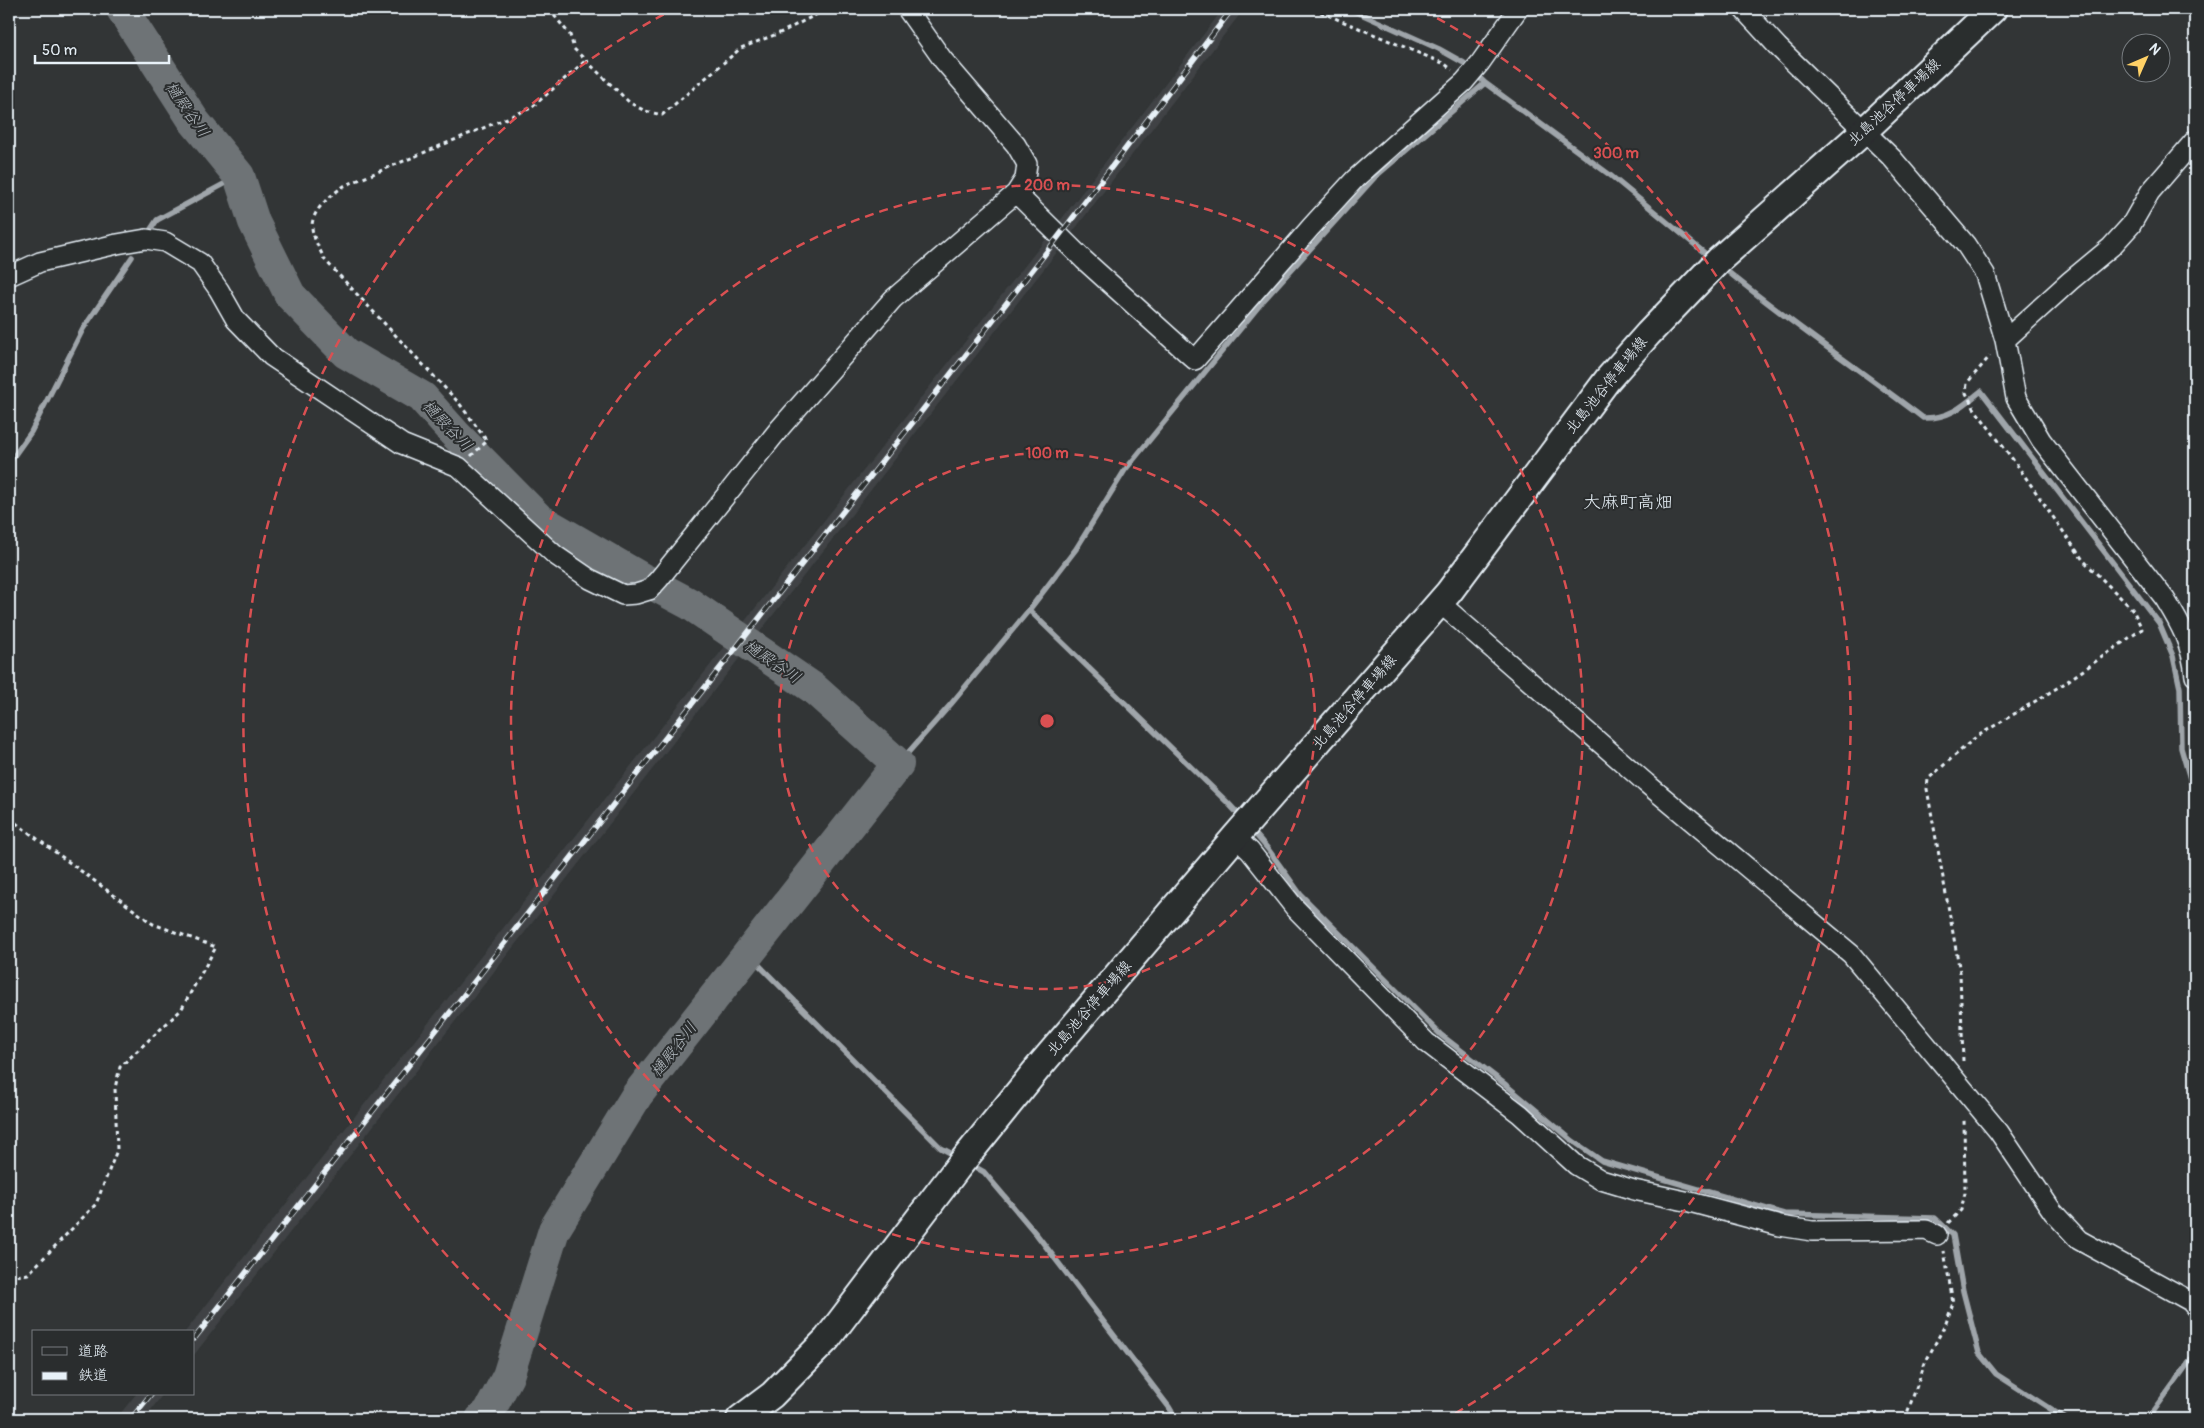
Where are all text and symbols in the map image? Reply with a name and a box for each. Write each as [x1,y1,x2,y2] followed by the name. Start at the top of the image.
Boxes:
[35,32,169,64] scale bar
[2122,32,2172,82] north arrow
[2145,40,2164,59] text: N
[42,41,77,60] text: 50 m
[1844,54,1945,150] street label: 北島池谷停車場線
[161,78,214,142] water label: 樋殿谷川
[1593,144,1639,163] text: 300 m
[1024,176,1070,195] text: 200 m
[1561,333,1652,438] street label: 北島池谷停車場線
[418,396,477,456] water label: 樋殿谷川
[1026,444,1068,463] text: 100 m
[1583,491,1673,514] district label: 大麻町高畑
[740,636,805,688] water label: 樋殿谷川
[1308,651,1401,754] street label: 北島池谷停車場線
[1038,712,1056,730] centre of rings
[1043,957,1136,1060] street label: 北島池谷停車場線
[646,1018,701,1081] water label: 樋殿谷川
[32,1330,195,1396] legend
[78,1342,108,1361] text: 道路
[78,1366,108,1385] text: 鉄道

